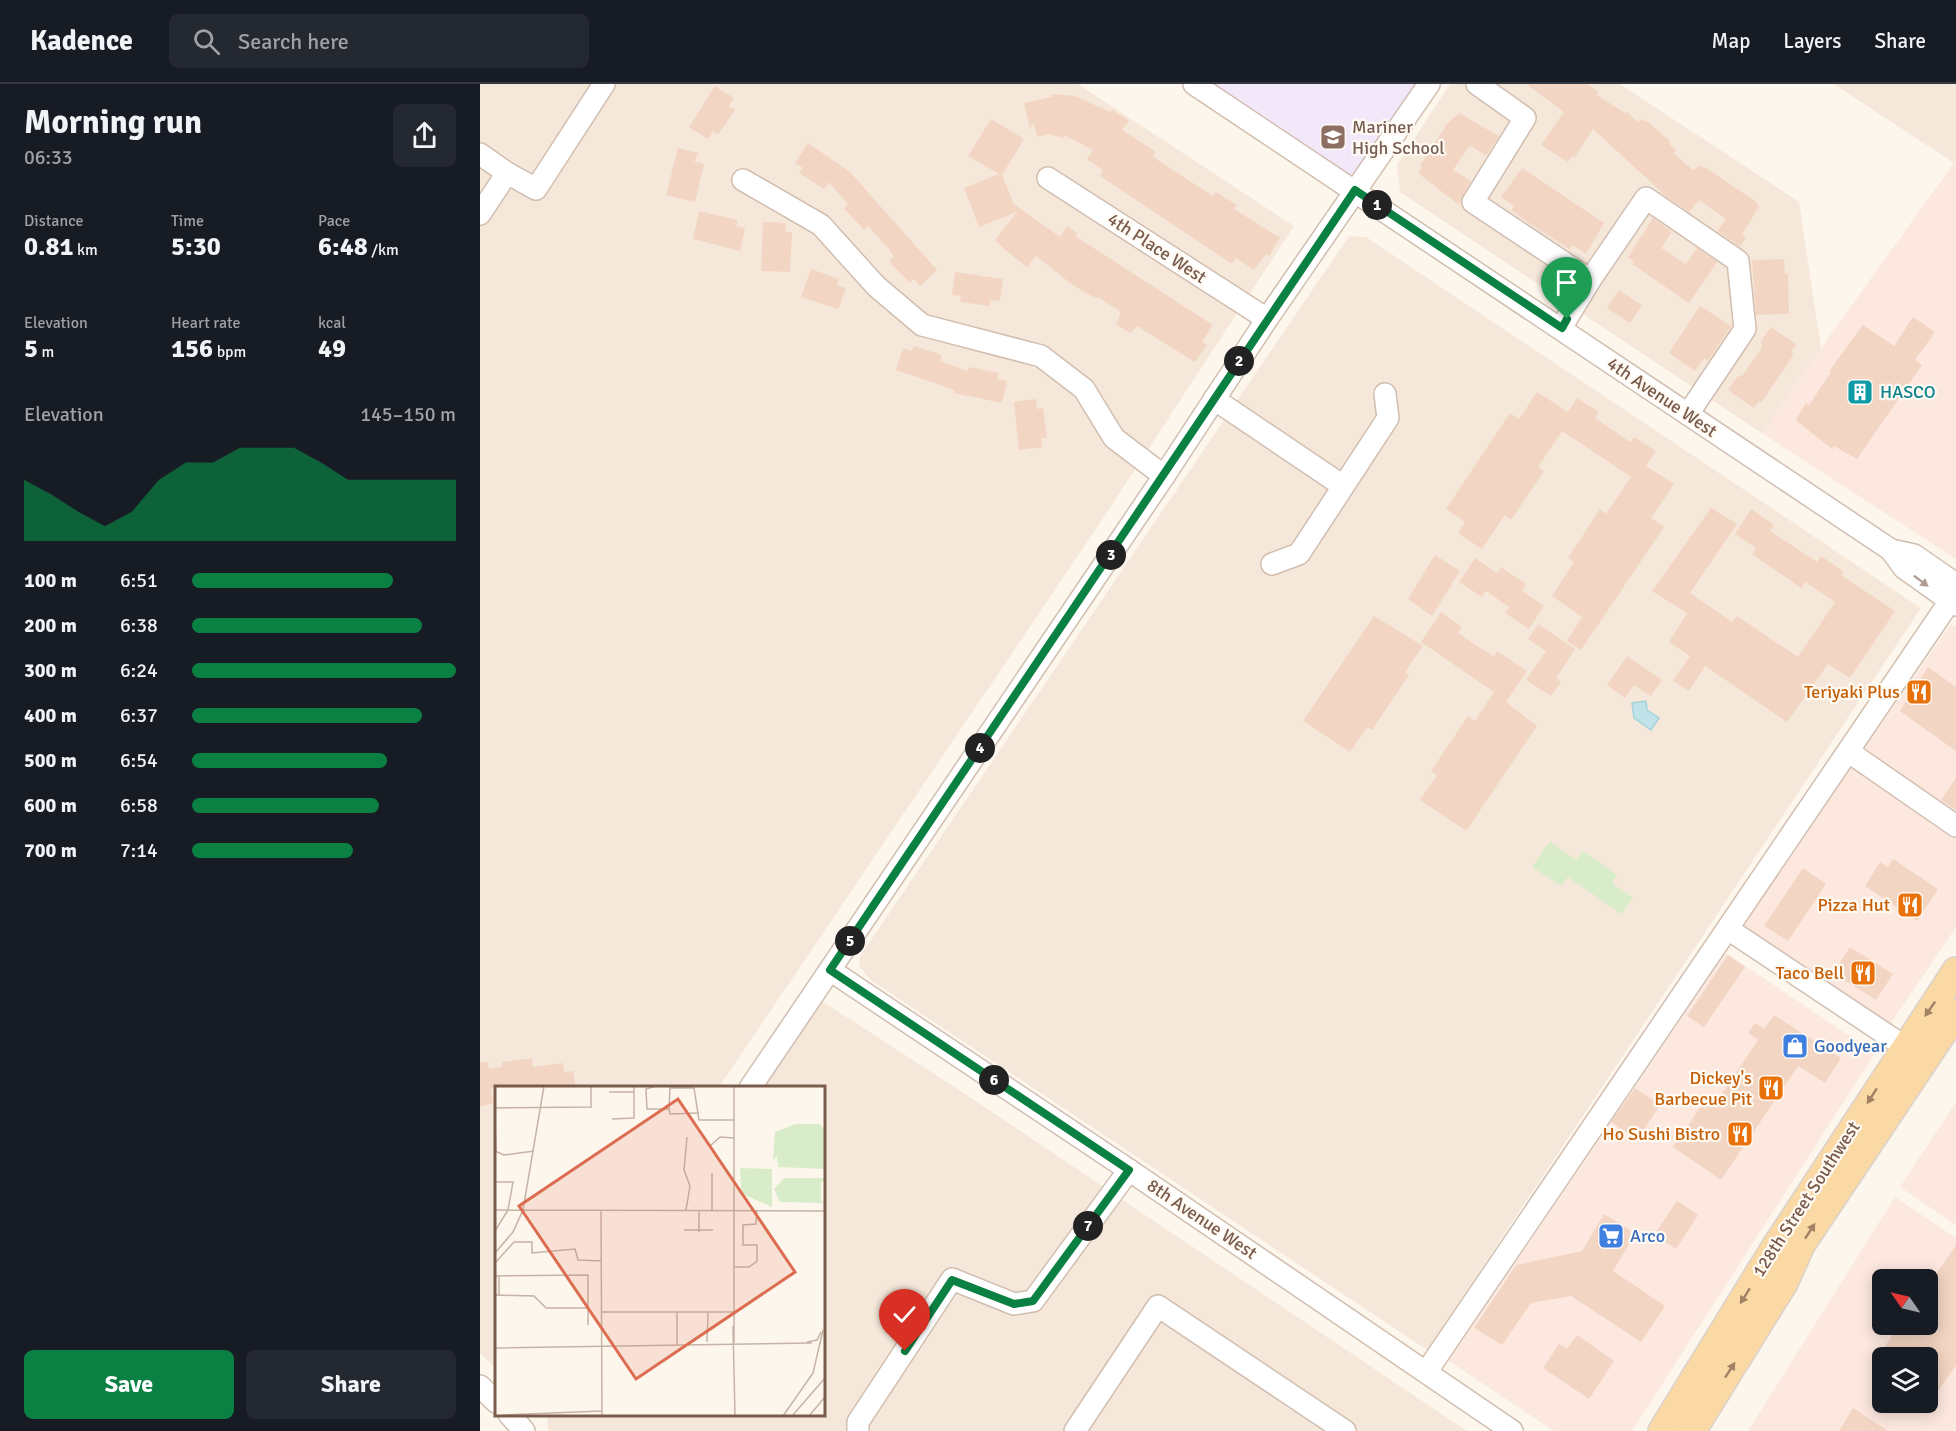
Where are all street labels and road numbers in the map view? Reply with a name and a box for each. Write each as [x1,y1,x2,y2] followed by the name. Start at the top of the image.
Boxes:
[1103,208,1211,288] street label: 4th Place West
[1603,352,1721,442] street label: 4th Avenue West
[1747,1117,1865,1281] street label: 128th Street Southwest
[1143,1174,1261,1264] street label: 8th Avenue West

